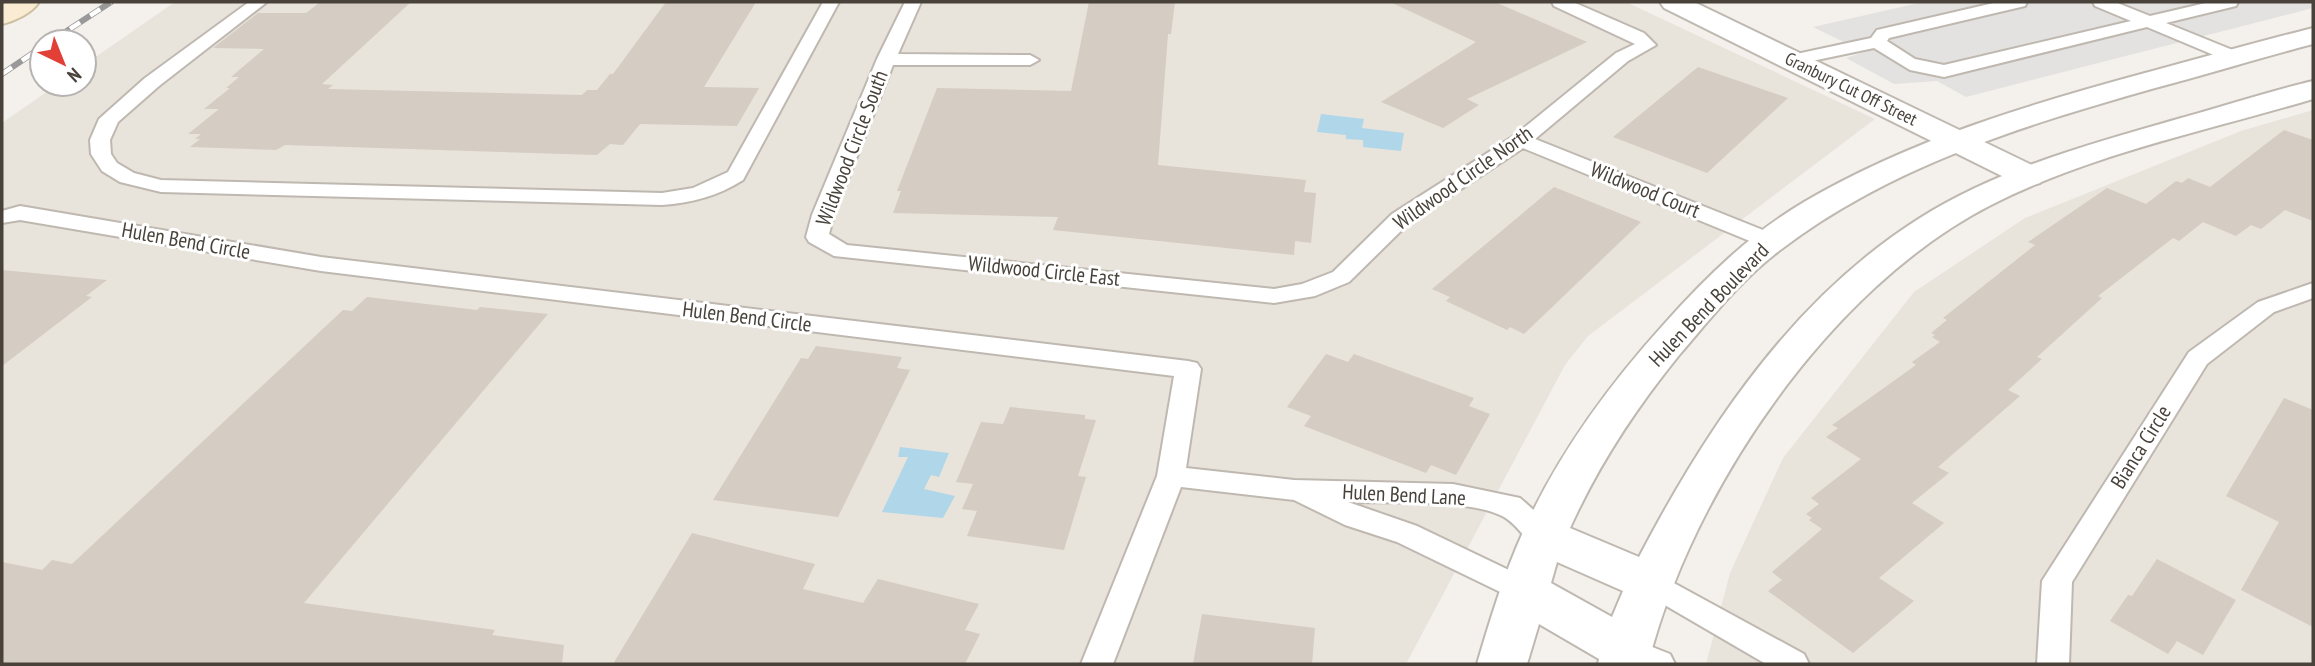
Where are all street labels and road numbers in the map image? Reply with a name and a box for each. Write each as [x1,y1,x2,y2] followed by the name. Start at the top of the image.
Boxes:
[1781,47,1921,131] street label: Granbury Cut Off Street
[810,66,894,229] street label: Wildwood Circle South
[1388,120,1537,236] street label: Wildwood Circle North
[1586,155,1704,224] street label: Wildwood Court
[120,216,252,265] street label: Hulen Bend Circle
[1643,237,1774,372] street label: Hulen Bend Boulevard
[967,249,1121,292] street label: Wildwood Circle East
[681,295,813,338] street label: Hulen Bend Circle
[2104,400,2177,493] street label: Bianca Circle
[1342,478,1466,511] street label: Hulen Bend Lane

